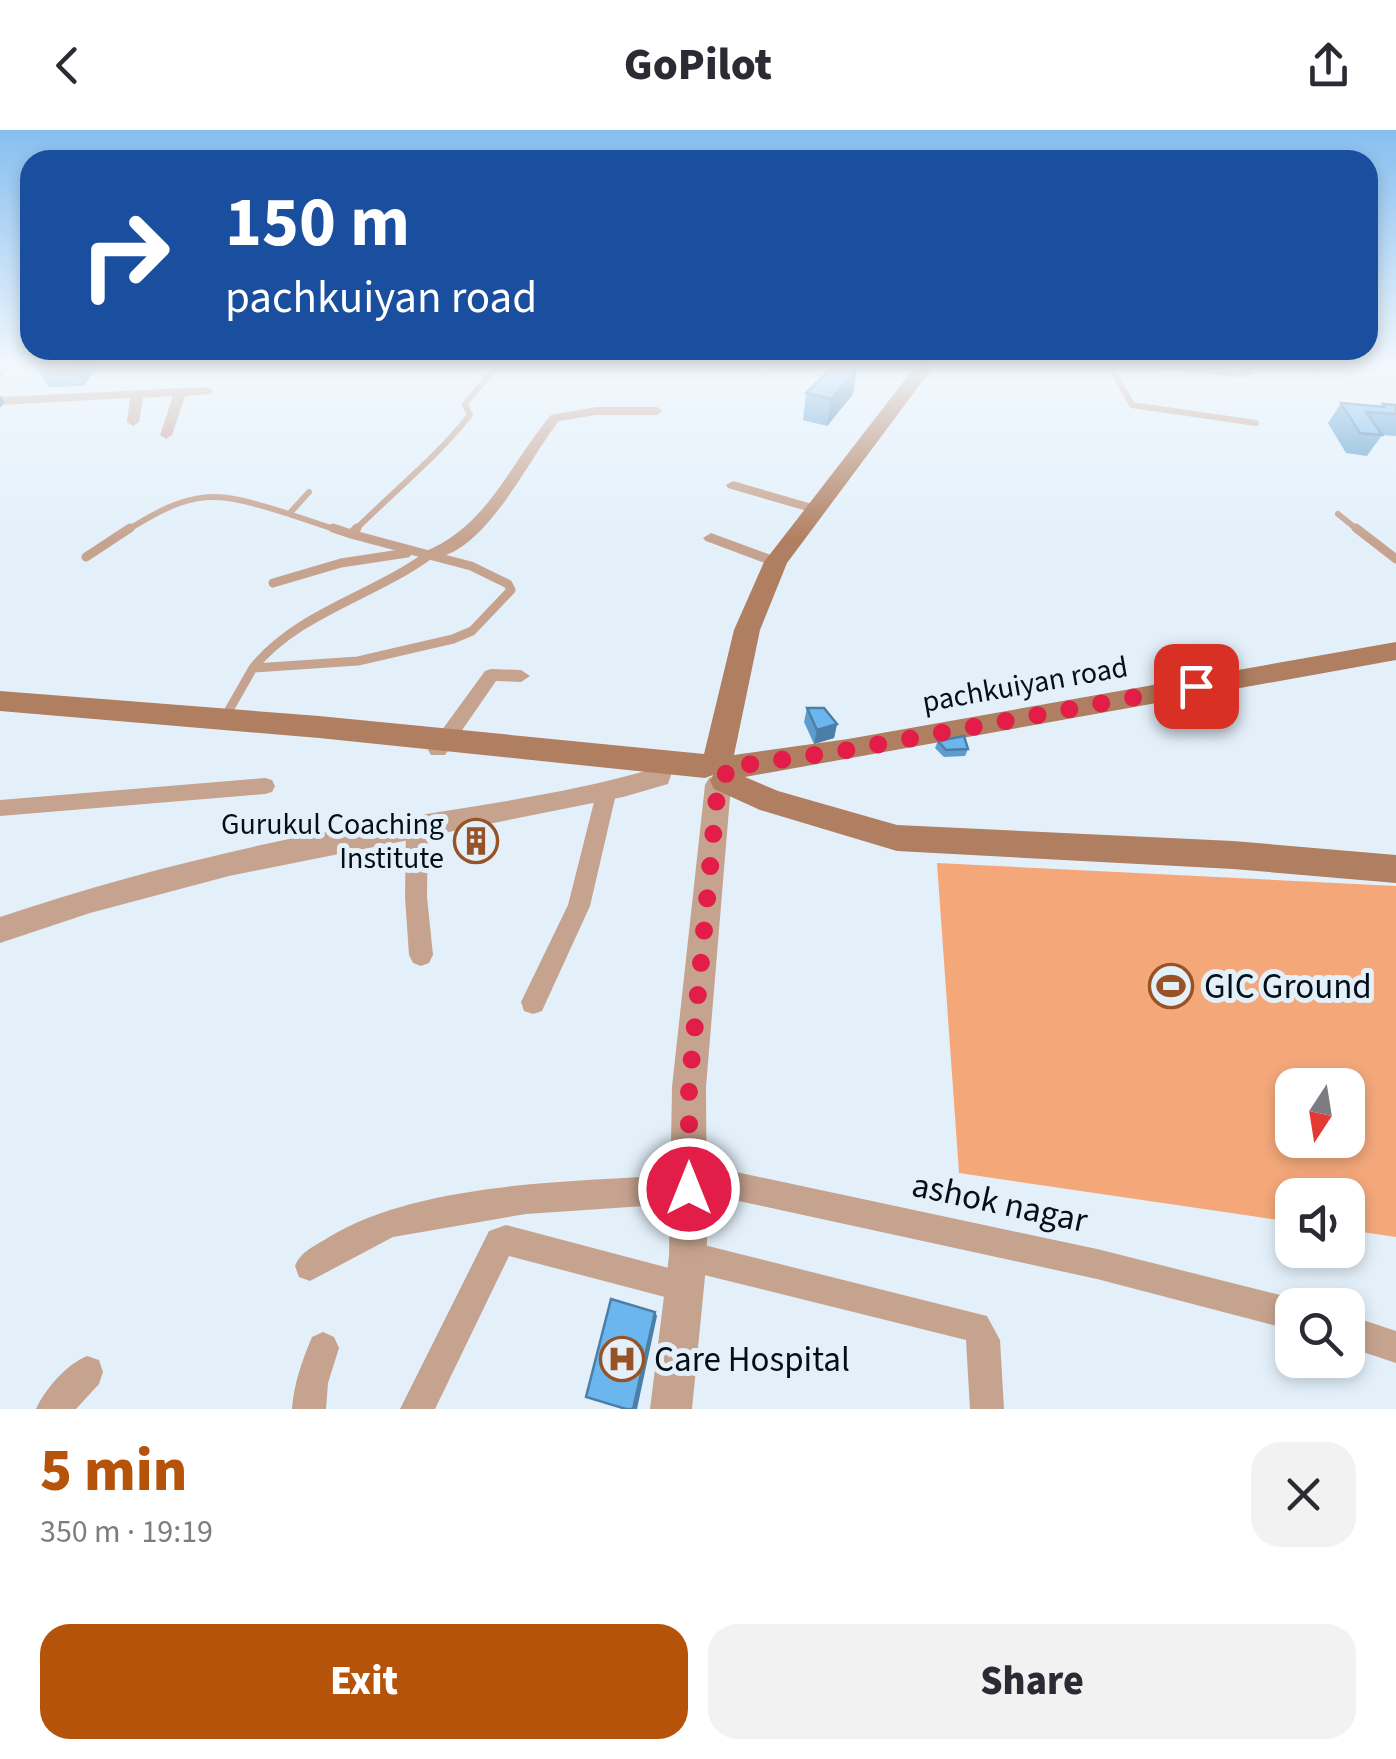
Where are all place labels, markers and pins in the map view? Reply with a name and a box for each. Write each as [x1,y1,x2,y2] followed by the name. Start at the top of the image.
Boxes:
[1154,644,1239,729] pin
[221,803,444,880] place label: Gurukul Coaching Institute
[453,818,499,864] building icon: Gurukul Coaching Institute
[1204,962,1372,1012] place label: GIC Ground
[1148,963,1194,1009] sports icon: GIC Ground
[654,1335,850,1385] place label: Care Hospital
[599,1336,645,1382] hospital icon: Care Hospital

